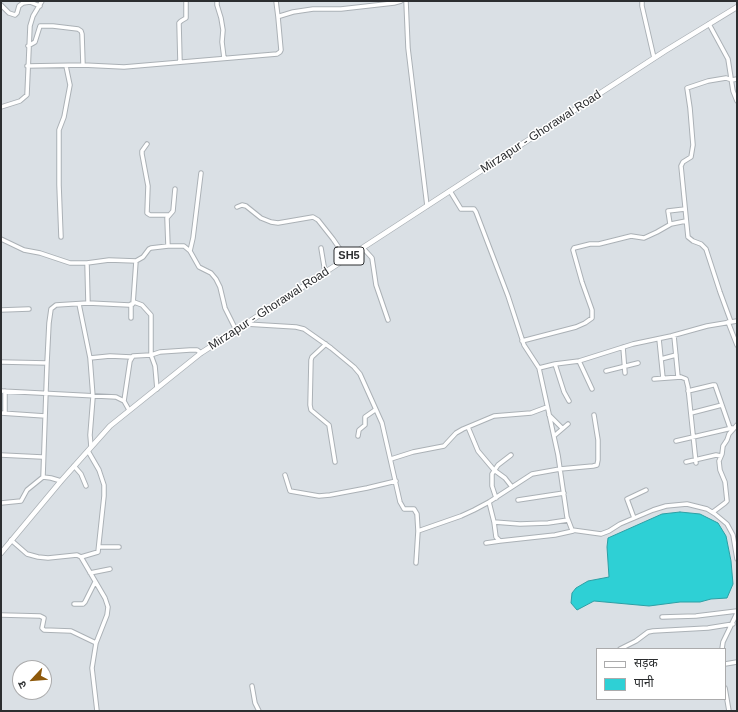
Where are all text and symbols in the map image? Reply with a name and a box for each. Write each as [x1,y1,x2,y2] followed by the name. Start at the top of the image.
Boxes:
[478,88,604,176] street label: Mirzapur - Ghorawal Road
[334,247,364,265] road number: SH5
[206,265,332,353] street label: Mirzapur - Ghorawal Road
[596,648,726,700] legend
[634,656,658,670] text: सड़क
[12,660,52,700] north arrow
[634,676,654,690] text: पानी
[15,679,29,690] text: उ

